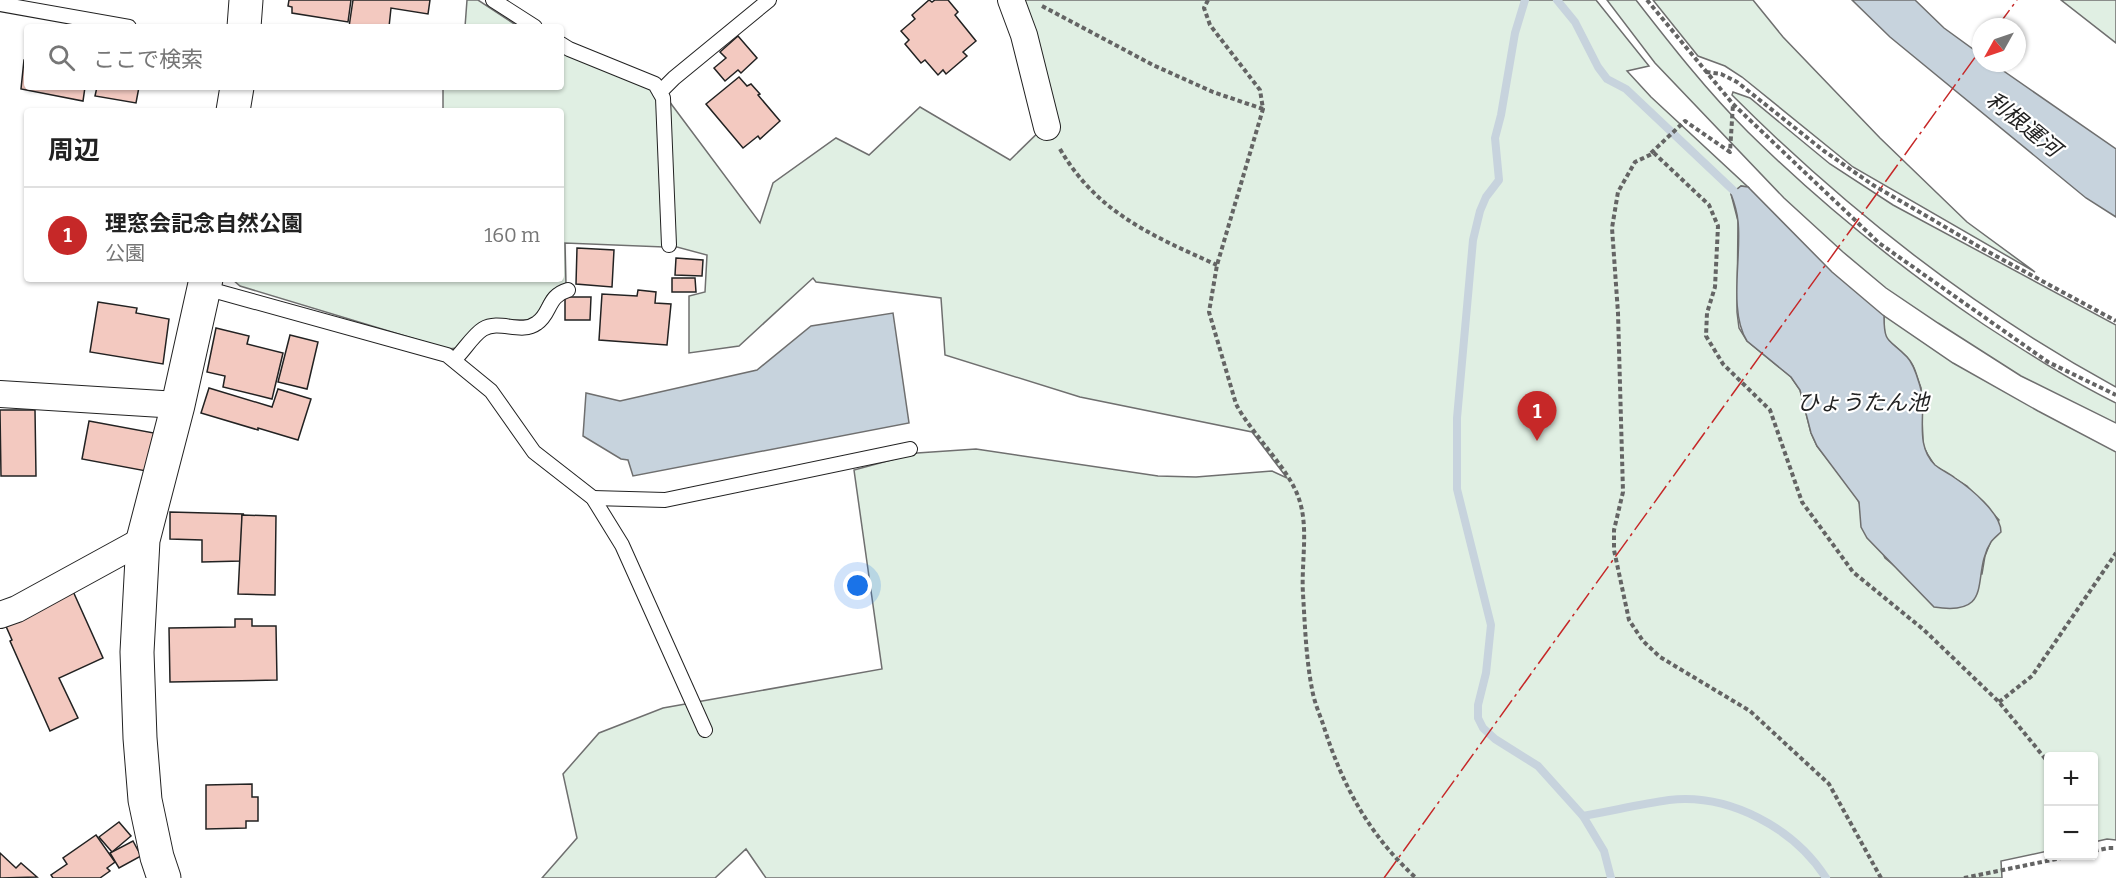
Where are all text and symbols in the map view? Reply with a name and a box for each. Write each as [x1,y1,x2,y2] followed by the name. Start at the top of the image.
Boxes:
[1972,18,2026,72] north arrow
[24,24,564,90] search box
[45,41,78,74] icon: search
[93,46,203,73] text: ここで検索
[1981,86,2069,165] water label: 利根運河
[48,135,100,166] text: 周辺
[105,210,303,237] text: 理窓会記念自然公園
[63,223,72,247] text: 1
[484,223,540,247] text: 160 m
[105,241,145,265] text: 公園
[1797,389,1931,416] water label: ひょうたん池
[1518,392,1556,441] pin: 1
[843,571,872,600] your location
[2044,752,2098,860] map controls
[2044,752,2098,806] button: +
[2044,806,2098,860] button: −

